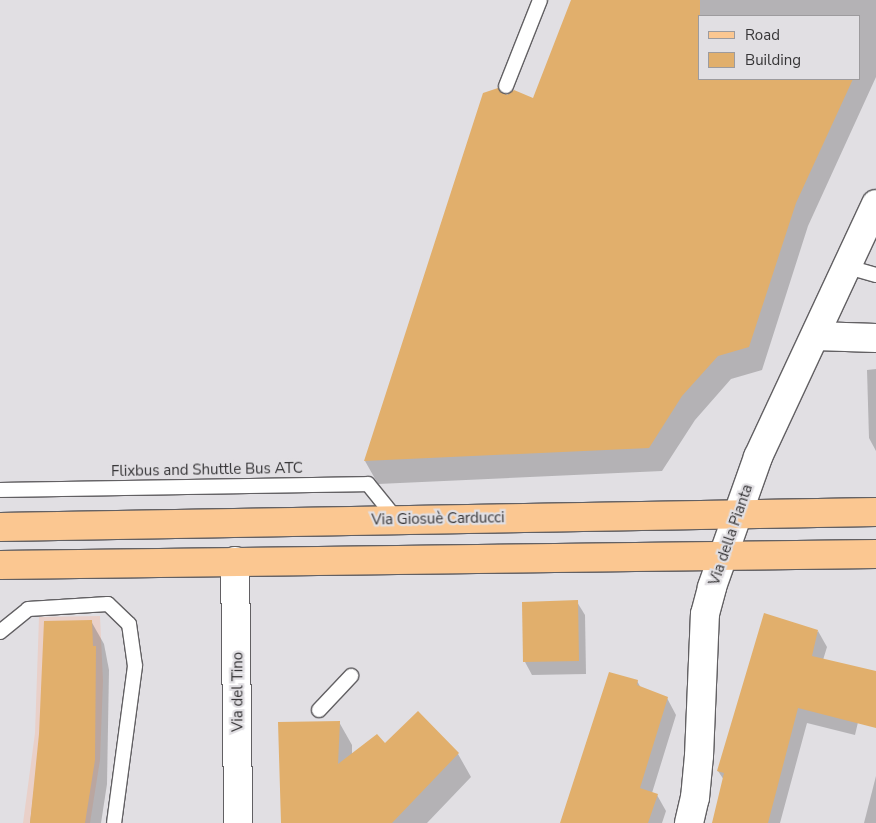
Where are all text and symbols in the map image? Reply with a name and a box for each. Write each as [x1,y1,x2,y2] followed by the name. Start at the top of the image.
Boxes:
[698,15,861,80] legend
[745,25,780,45] text: Road
[745,50,801,70] text: Building
[111,459,303,481] street label: Flixbus and Shuttle Bus ATC
[705,482,757,588] street label: Via della Pianta
[371,509,505,529] street label: Via Giosuè Carducci
[229,652,247,732] street label: Via del Tino

